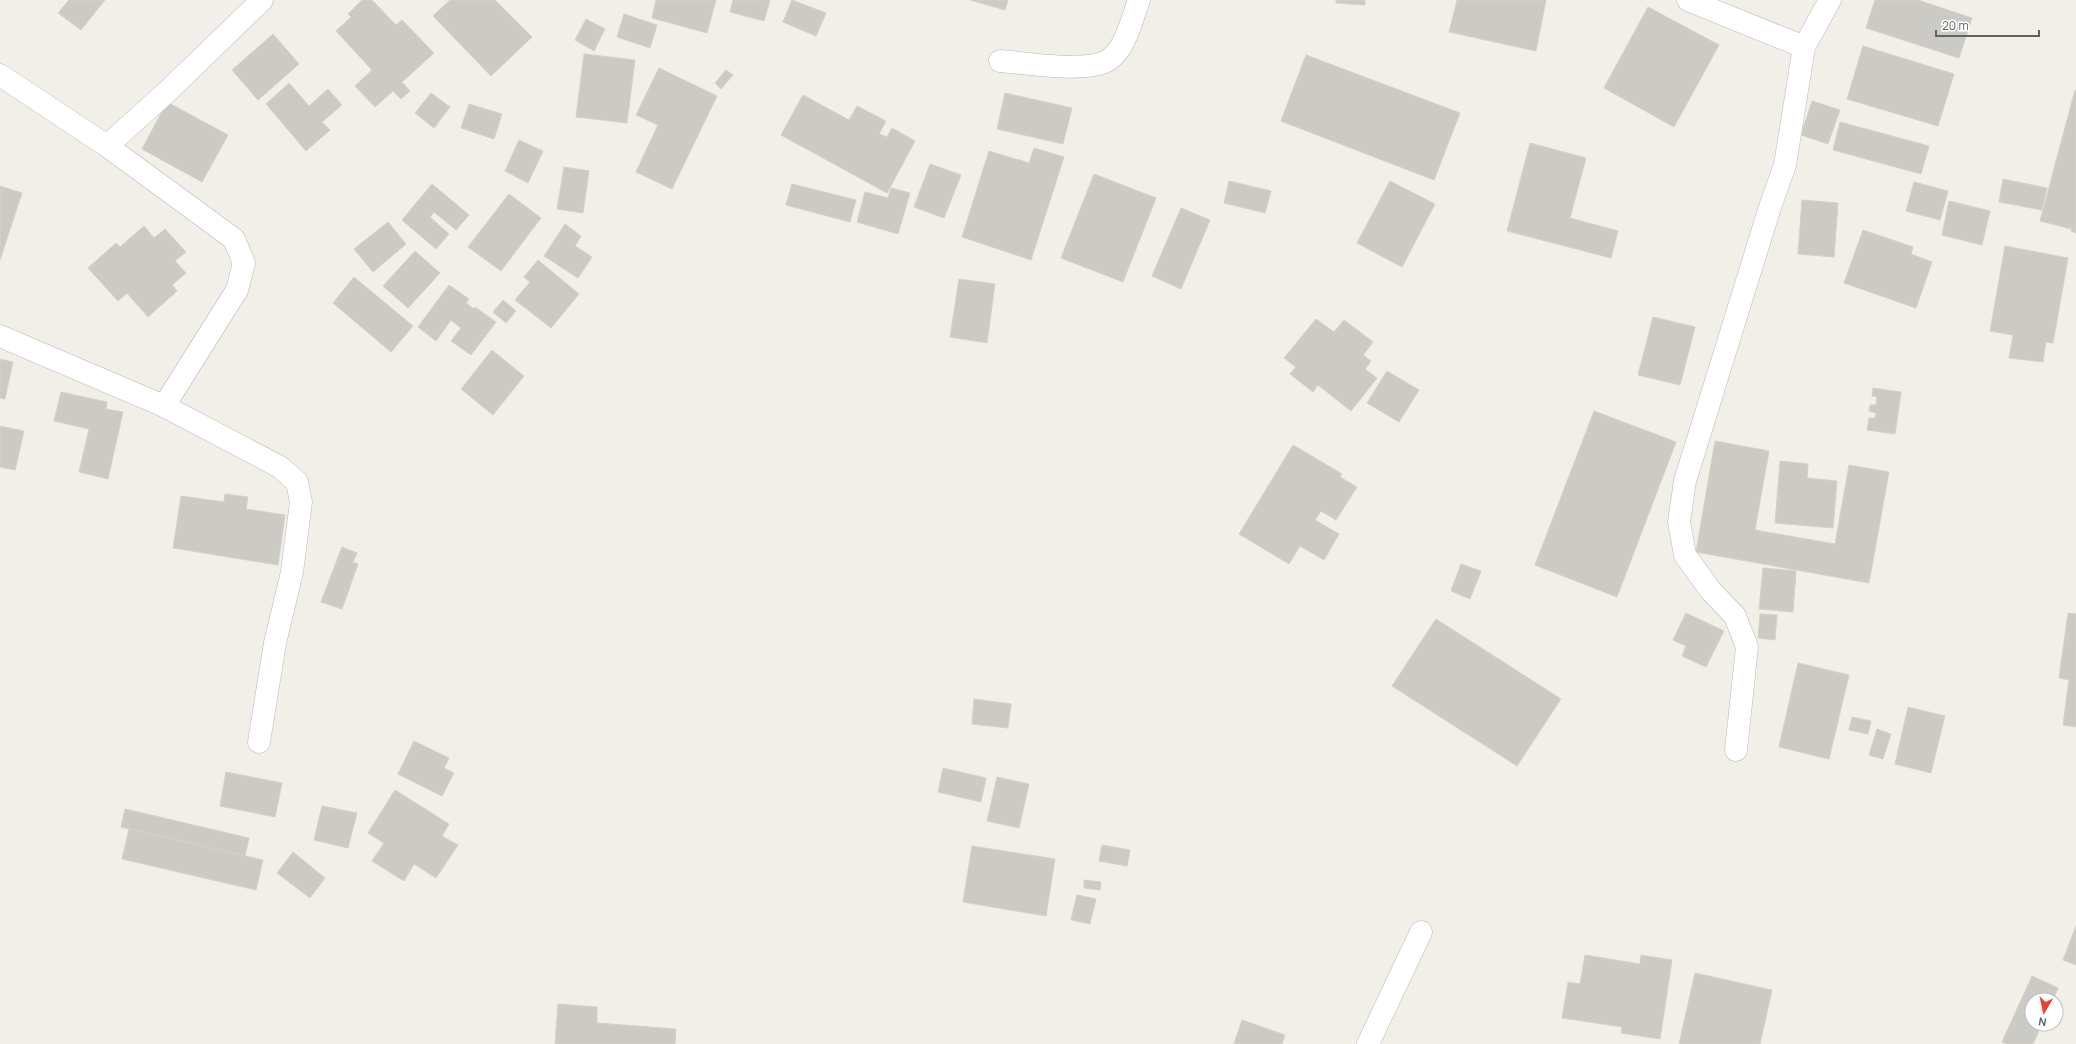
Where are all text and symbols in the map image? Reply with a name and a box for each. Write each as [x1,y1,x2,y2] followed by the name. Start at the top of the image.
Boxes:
[1936,12,2039,38] scale bar
[1942,17,1969,34] text: 20 m
[2024,992,2064,1032] north arrow
[2037,1014,2047,1030] text: N

